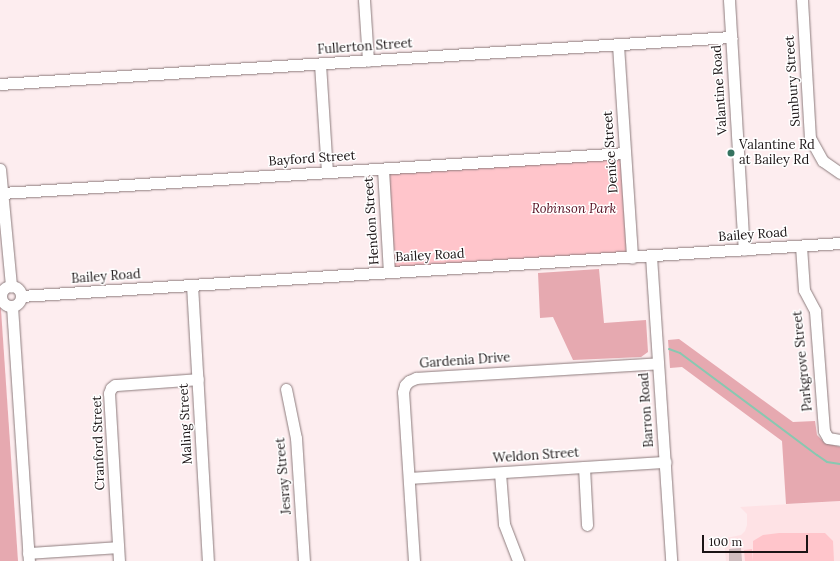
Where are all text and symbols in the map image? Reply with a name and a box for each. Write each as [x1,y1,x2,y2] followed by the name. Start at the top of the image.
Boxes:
[782,35,804,127] street label: Sunbury Street
[317,36,413,58] street label: Fullerton Street
[709,45,731,135] street label: Valantine Road
[600,110,622,194] street label: Denice Street
[739,138,815,169] place label: Valantine Rd at Bailey Rd
[268,148,356,170] street label: Bayford Street
[726,148,736,158] marker: Valantine Rd at Bailey Rd
[361,176,383,266] street label: Hendon Street
[532,201,616,217] park label: Robinson Park
[718,225,788,245] street label: Bailey Road
[395,246,465,266] street label: Bailey Road
[71,267,141,287] street label: Bailey Road
[790,310,816,412] street label: Parkgrove Street
[419,350,511,372] street label: Gardenia Drive
[637,372,657,448] street label: Barron Road
[176,383,196,465] street label: Maling Street
[90,395,108,491] street label: Cranford Street
[273,437,295,515] street label: Jesray Street
[492,445,580,467] street label: Weldon Street
[704,527,810,553] scale bar
[709,534,742,549] text: 100 m

